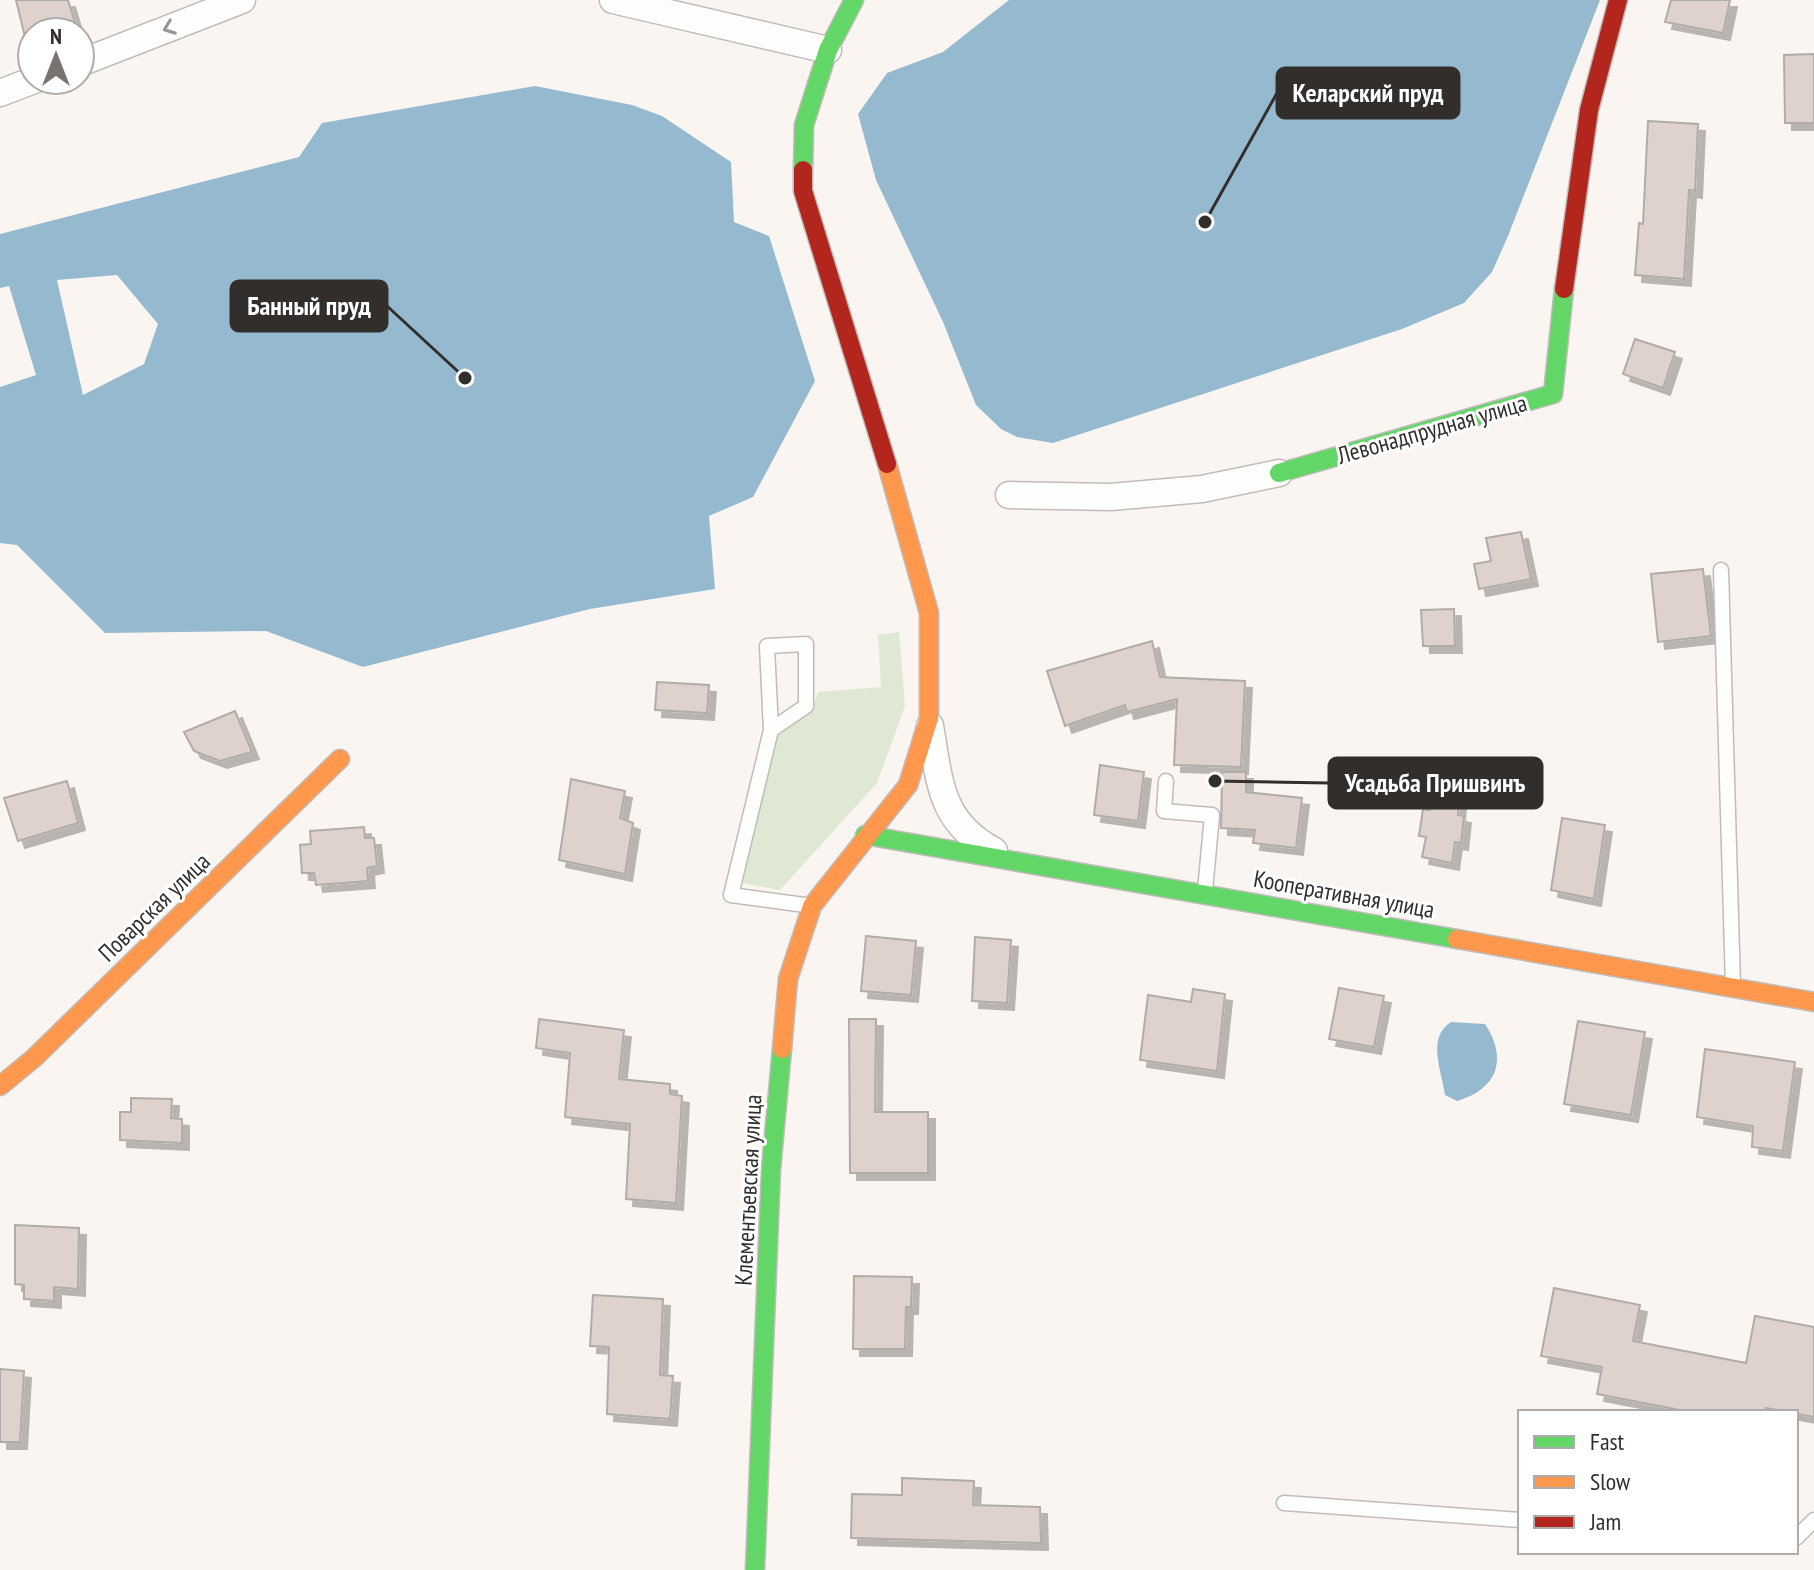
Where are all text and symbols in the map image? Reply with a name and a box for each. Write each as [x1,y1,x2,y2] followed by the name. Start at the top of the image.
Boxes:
[16,16,96,96] north arrow
[163,18,177,35] one-way arrow
[50,22,62,50] text: N
[1277,68,1459,118] callout: Келарский пруд
[1293,76,1444,109] text: Келарский пруд
[231,281,387,331] callout: Банный пруд
[247,289,371,322] text: Банный пруд
[1333,387,1530,471] street label: Левонадпрудная улица
[1329,758,1542,808] callout: Усадьба Пришвинъ
[1344,766,1525,799] text: Усадьба Пришвинъ
[92,846,216,968] street label: Поварская улица
[1251,863,1437,925] street label: Кооперативная улица
[728,1094,768,1286] street label: Клементьевская улица
[1518,1410,1798,1554] legend
[1590,1426,1625,1457] text: Fast
[1590,1466,1631,1497] text: Slow
[1589,1506,1621,1537] text: Jam

